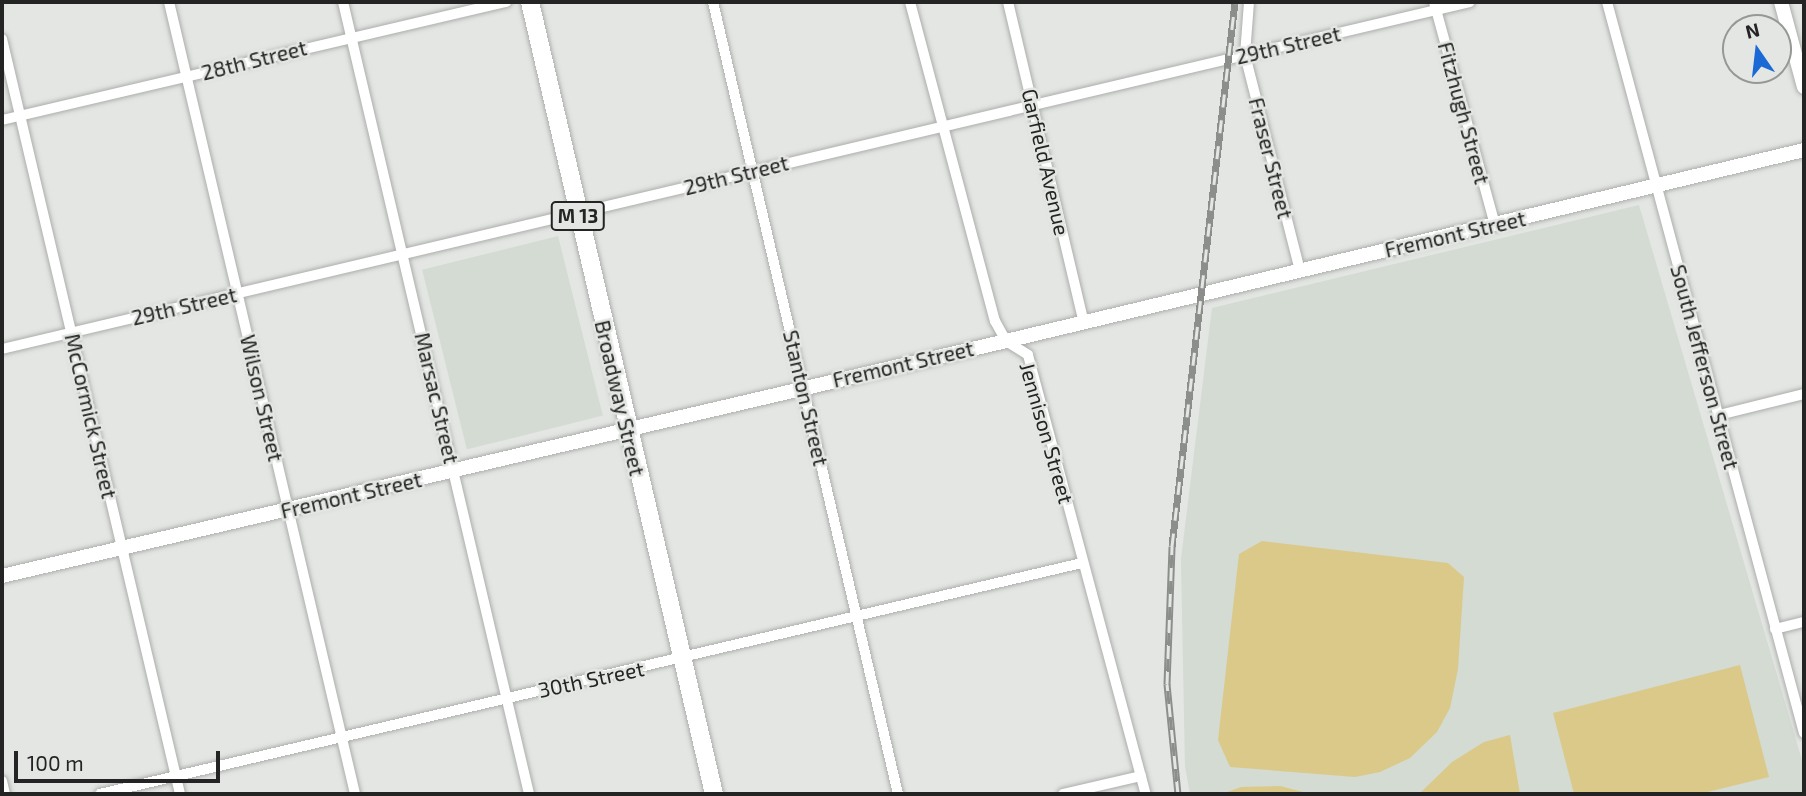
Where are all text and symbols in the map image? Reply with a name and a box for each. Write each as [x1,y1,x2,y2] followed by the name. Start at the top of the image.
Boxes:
[1722,14,1792,84] north arrow
[1743,17,1762,43] text: N
[1233,21,1343,69] street label: 29th Street
[199,35,309,85] street label: 28th Street
[1433,39,1495,187] street label: Fitzhugh Street
[1017,86,1075,238] street label: Garfield Avenue
[1244,95,1298,221] street label: Fraser Street
[681,150,791,200] street label: 29th Street
[550,200,606,232] road number: M 13
[1382,206,1528,262] street label: Fremont Street
[1665,262,1745,472] street label: South Jefferson Street
[129,282,239,330] street label: 29th Street
[590,317,650,479] street label: Broadway Street
[778,328,834,468] street label: Stanton Street
[410,330,464,466] street label: Marsac Street
[60,331,122,501] street label: McCormick Street
[235,332,289,464] street label: Wilson Street
[830,336,976,392] street label: Fremont Street
[1015,359,1079,507] street label: Jennison Street
[278,467,424,523] street label: Fremont Street
[536,655,646,703] street label: 30th Street
[18,736,224,780] scale bar
[27,750,84,775] text: 100 m

